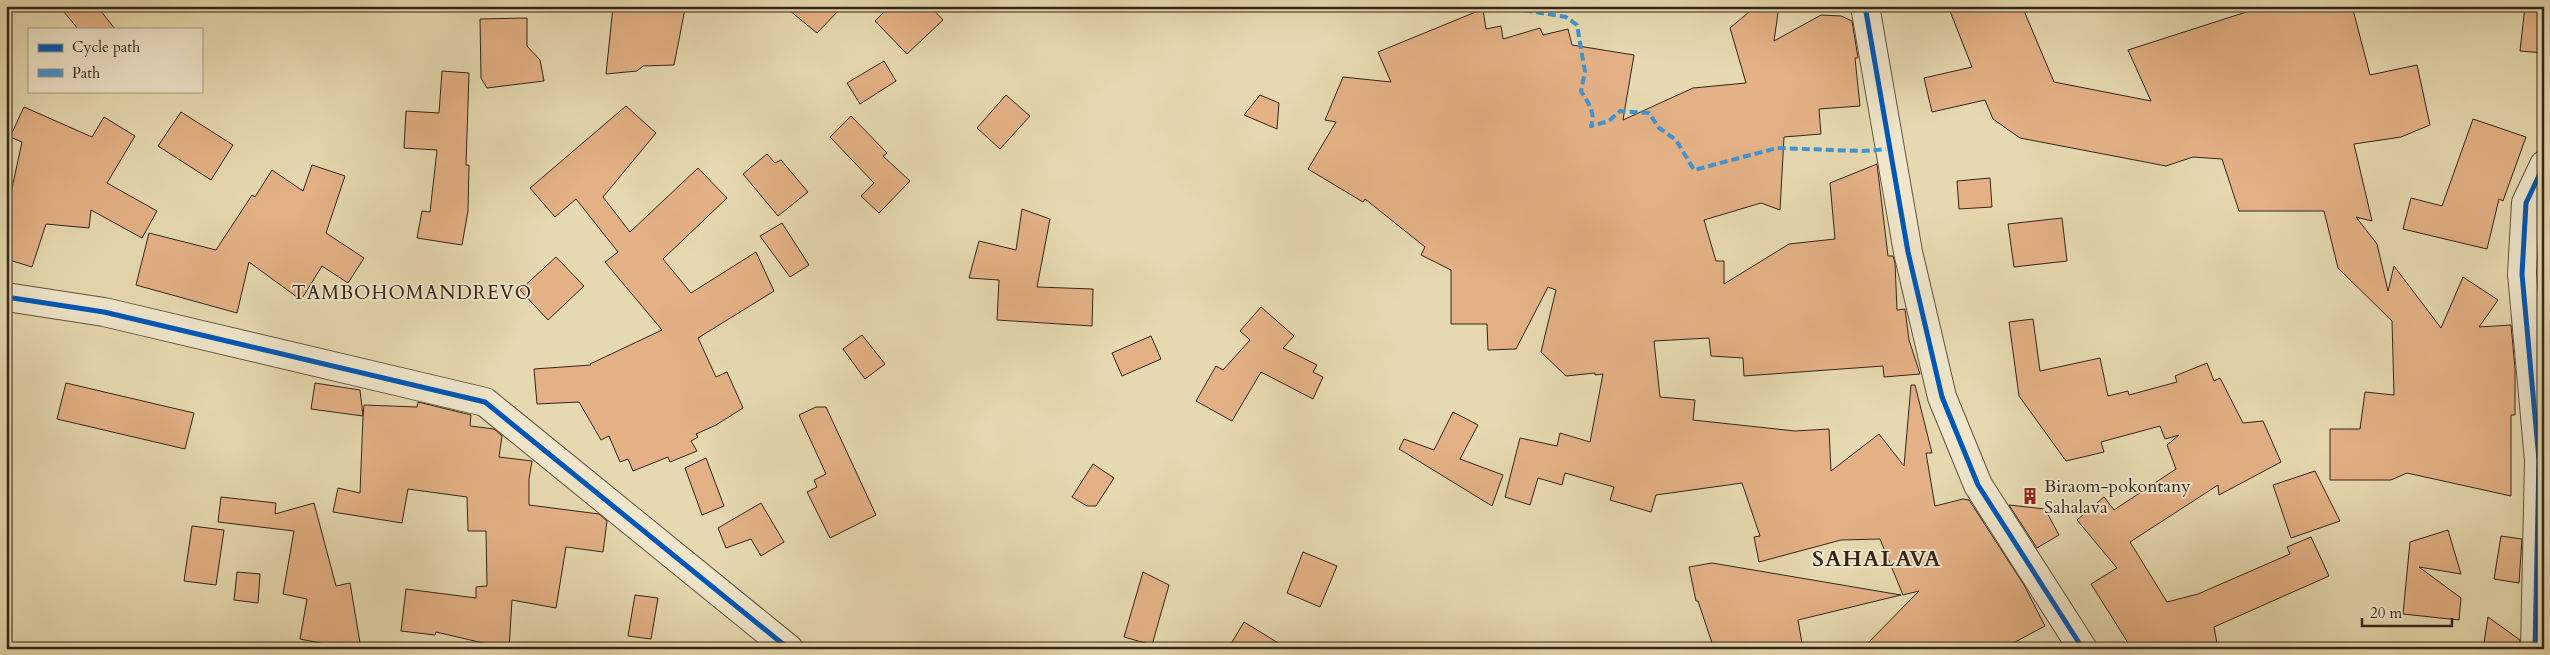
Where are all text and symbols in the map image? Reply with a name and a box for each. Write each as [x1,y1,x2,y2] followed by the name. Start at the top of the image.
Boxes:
[28,28,202,92] legend
[72,37,141,57] text: Cycle path
[72,63,101,83] text: Path
[292,280,532,306] district label: TAMBOHOMANDREVO
[2044,474,2191,520] place label: Biraom-pokontany Sahalava
[2020,486,2040,506] building icon: Biraom-pokontany Sahalava
[1812,544,1942,574] district label: SAHALAVA
[2362,595,2452,627] scale bar
[2370,603,2402,623] text: 20 m

